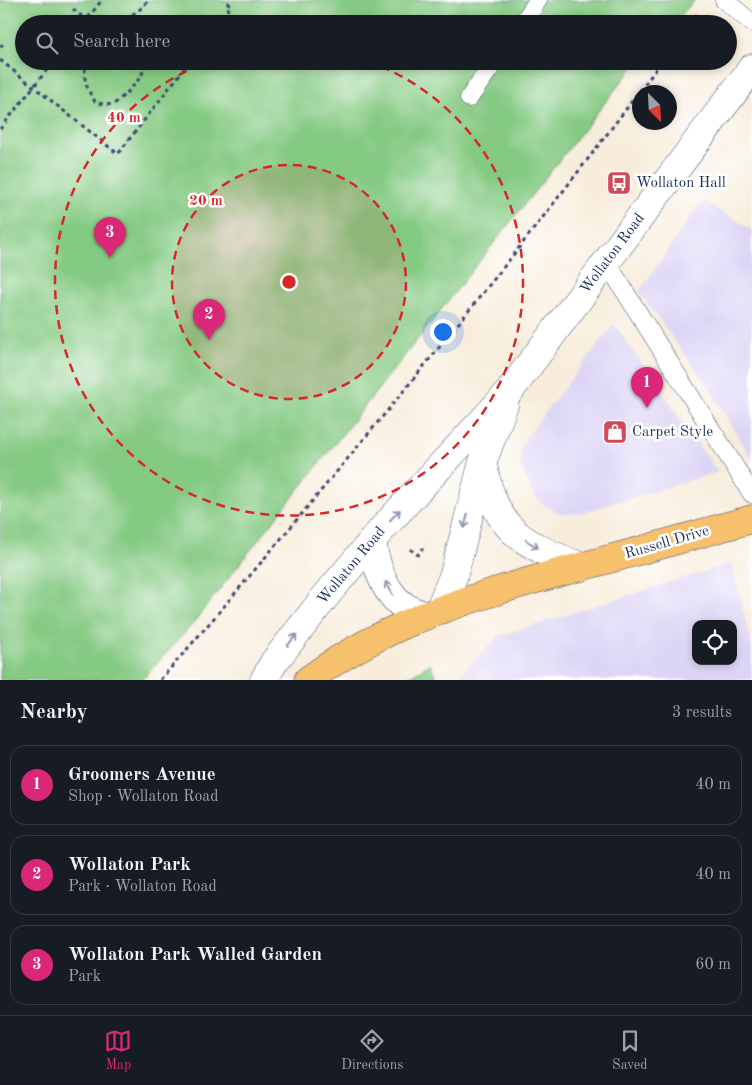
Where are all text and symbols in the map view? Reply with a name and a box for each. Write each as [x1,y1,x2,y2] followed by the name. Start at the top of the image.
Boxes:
[15,15,737,70] search box
[33,29,61,57] icon: search
[73,33,170,52] text: Search here
[632,85,677,130] north arrow
[107,111,141,126] text: 40 m
[606,170,632,196] bus stop icon: Wollaton Hall
[636,176,726,191] place label: Wollaton Hall
[189,194,223,209] text: 20 m
[578,211,648,297] street label: Wollaton Road
[94,217,126,258] pin: 3
[280,273,298,291] centre of rings
[193,299,225,340] pin: 2
[430,319,456,345] your location
[631,367,663,408] pin: 1
[602,419,628,445] shop icon: Carpet Style
[632,425,713,440] place label: Carpet Style
[389,509,401,521] one-way arrow
[461,513,470,529] one-way arrow
[315,524,389,608] street label: Wollaton Road
[623,524,711,562] street label: Russell Drive
[524,540,538,550] one-way arrow
[384,581,394,596] one-way arrow
[692,620,737,665] map controls
[692,620,737,665] button: locate
[286,634,297,647] one-way arrow
[20,702,88,723] text: Nearby
[672,705,732,721] text: 3 results
[68,766,216,785] text: Groomers Avenue
[32,777,42,793] text: 1
[695,777,731,793] text: 40 m
[68,789,219,805] text: Shop · Wollaton Road
[68,856,191,875] text: Wollaton Park
[32,867,42,883] text: 2
[695,867,731,883] text: 40 m
[68,879,217,895] text: Park · Wollaton Road
[68,946,322,965] text: Wollaton Park Walled Garden
[32,957,42,973] text: 3
[695,957,731,973] text: 60 m
[68,969,101,985] text: Park
[104,1027,132,1074] tab: Map
[341,1027,403,1074] tab: Directions
[612,1027,648,1074] tab: Saved

